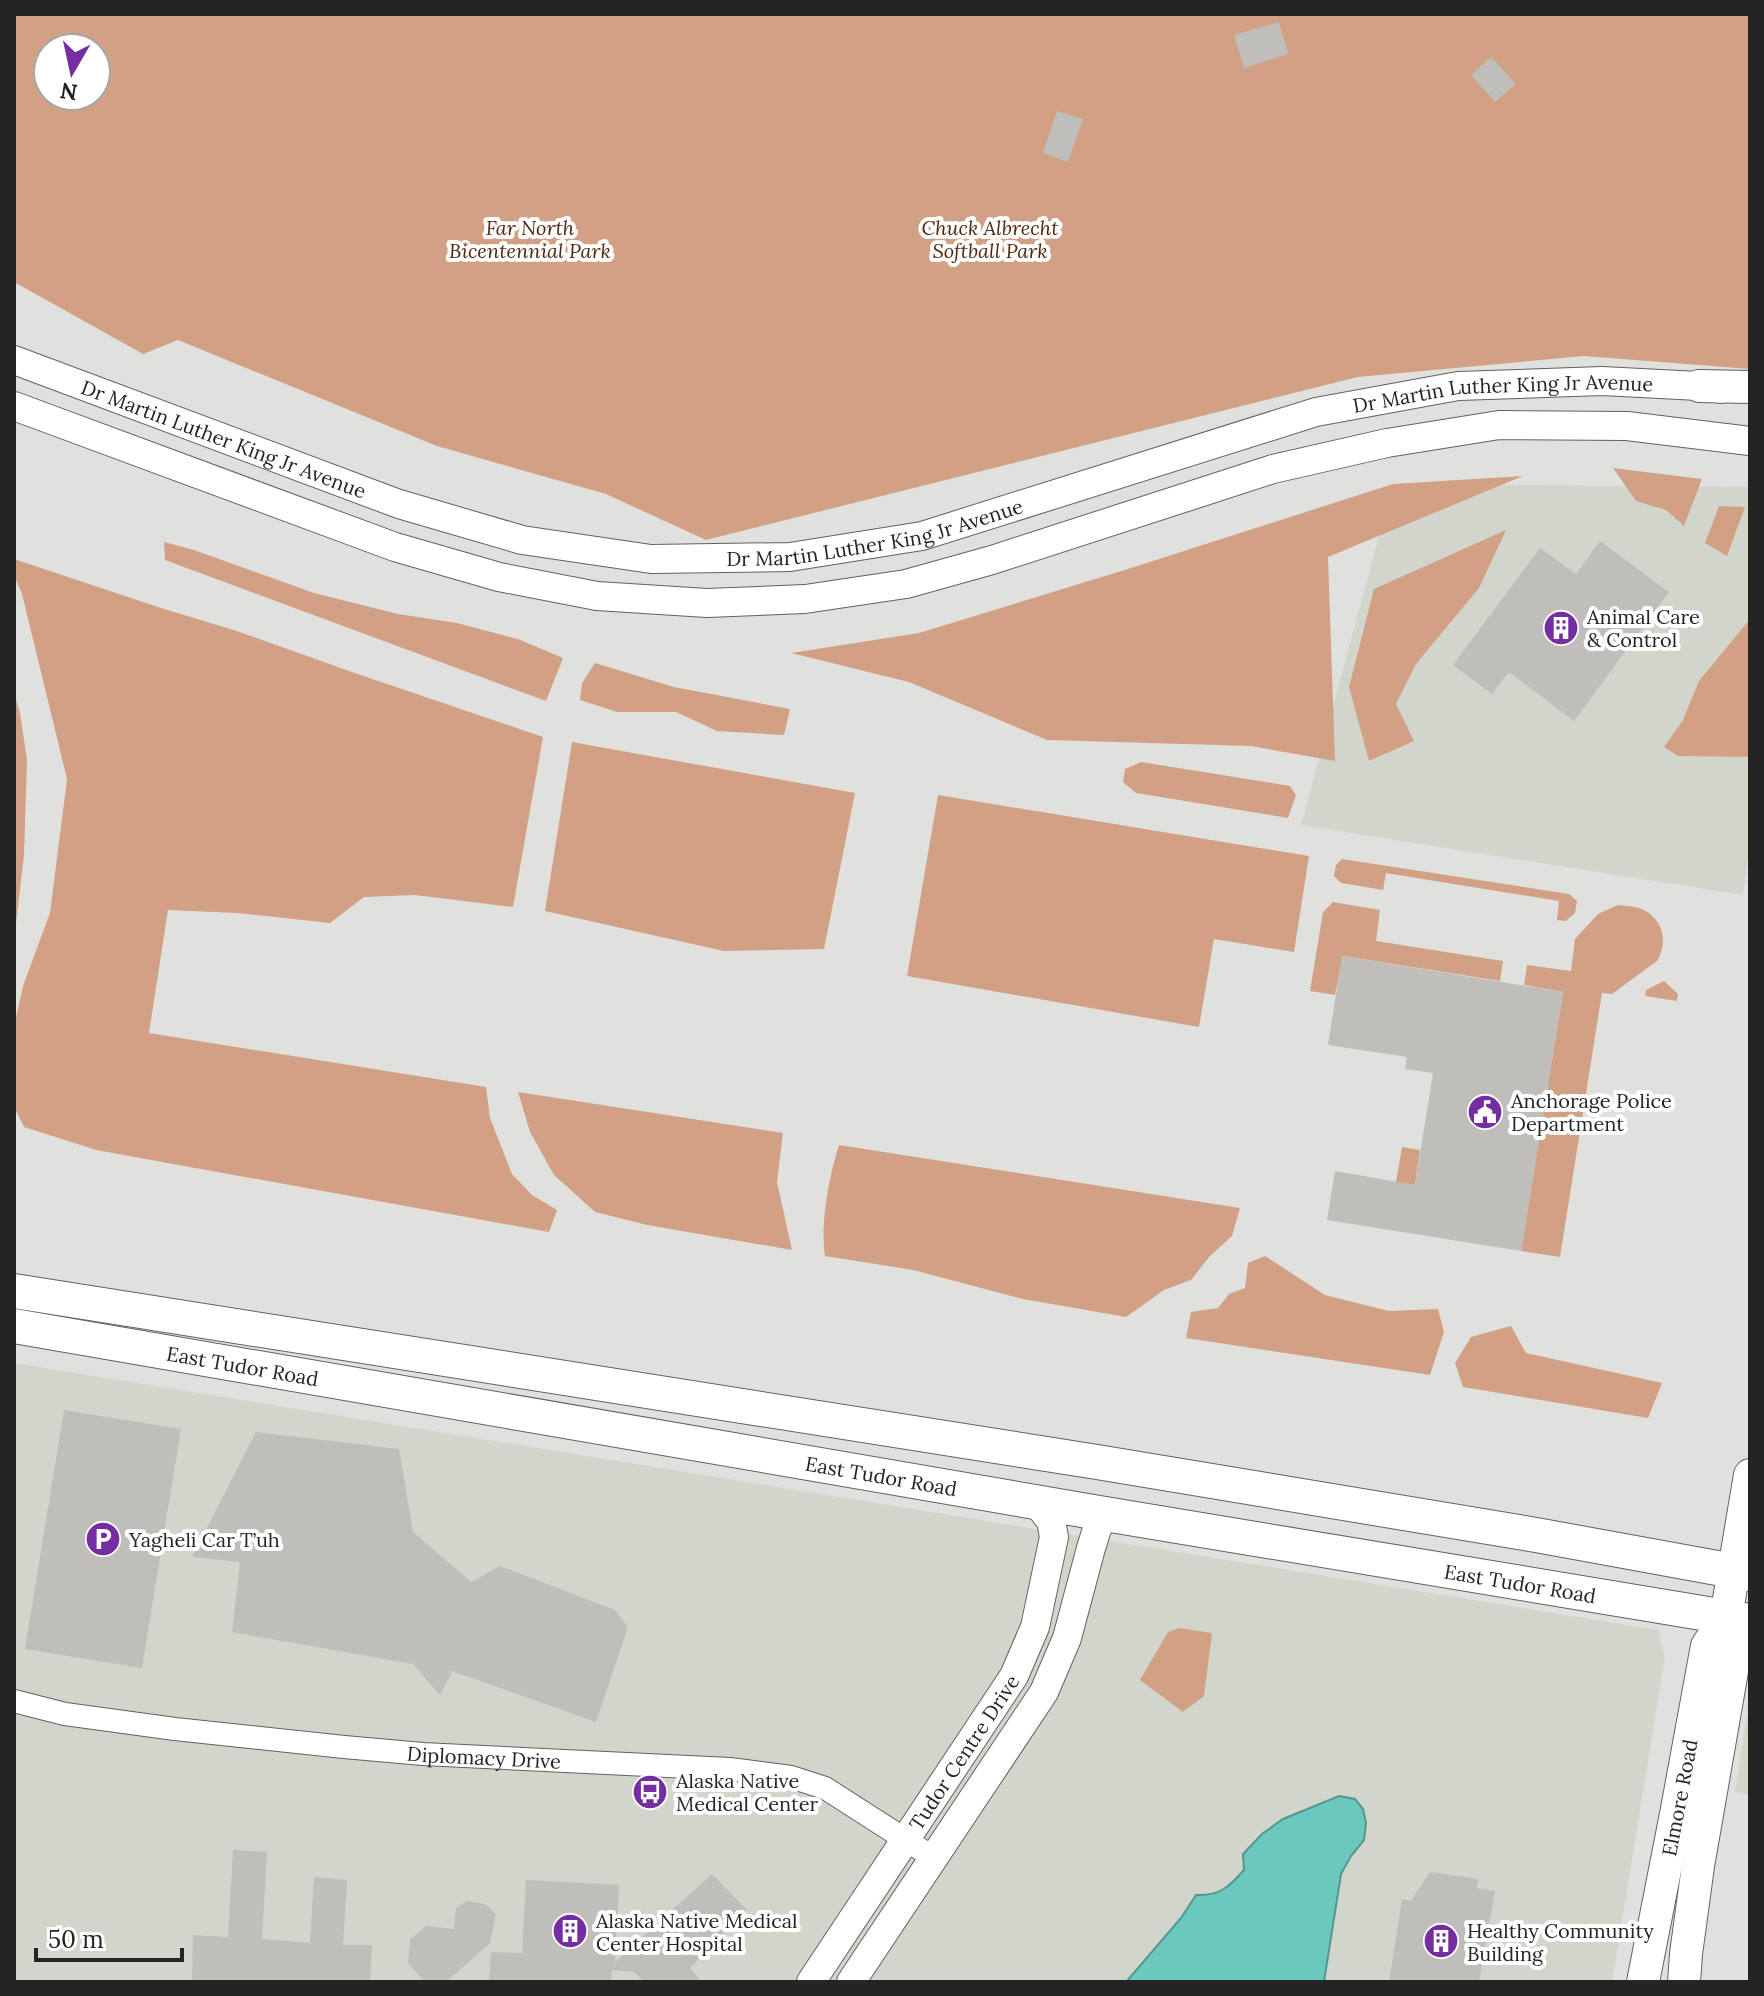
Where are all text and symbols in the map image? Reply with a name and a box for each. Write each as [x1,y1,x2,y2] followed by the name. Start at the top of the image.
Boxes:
[32,32,112,112] north arrow
[58,77,79,107] text: N
[449,215,611,263] park label: Far North Bicentennial Park
[921,215,1059,263] park label: Chuck Albrecht Softball Park
[1351,368,1654,418] street label: Dr Martin Luther King Jr Avenue
[78,374,370,503] street label: Dr Martin Luther King Jr Avenue
[726,493,1026,570] street label: Dr Martin Luther King Jr Avenue
[1586,604,1700,652] place label: Animal Care & Control
[1542,609,1580,647] building icon: Animal Care & Control
[1510,1088,1672,1136] place label: Anchorage Police Department
[1466,1093,1504,1131] public building icon: Anchorage Police Department
[165,1340,320,1391] street label: East Tudor Road
[803,1450,959,1501] street label: East Tudor Road
[84,1520,122,1558] parking icon: Yagheli Car T’uh
[128,1527,280,1552] place label: Yagheli Car T’uh
[1442,1558,1598,1608] street label: East Tudor Road
[903,1669,1024,1834] street label: Tudor Centre Drive
[1656,1737,1702,1858] street label: Elmore Road
[406,1740,562,1773] street label: Diplomacy Drive
[675,1768,819,1816] place label: Alaska Native Medical Center
[631,1773,669,1811] bus stop icon: Alaska Native Medical Center
[595,1908,798,1956] place label: Alaska Native Medical Center Hospital
[36,1912,182,1962] scale bar
[551,1912,589,1950] building icon: Alaska Native Medical Center Hospital
[1467,1918,1654,1966] place label: Healthy Community Building
[1422,1922,1460,1960] building icon: Healthy Community Building
[48,1924,104,1955] text: 50 m

